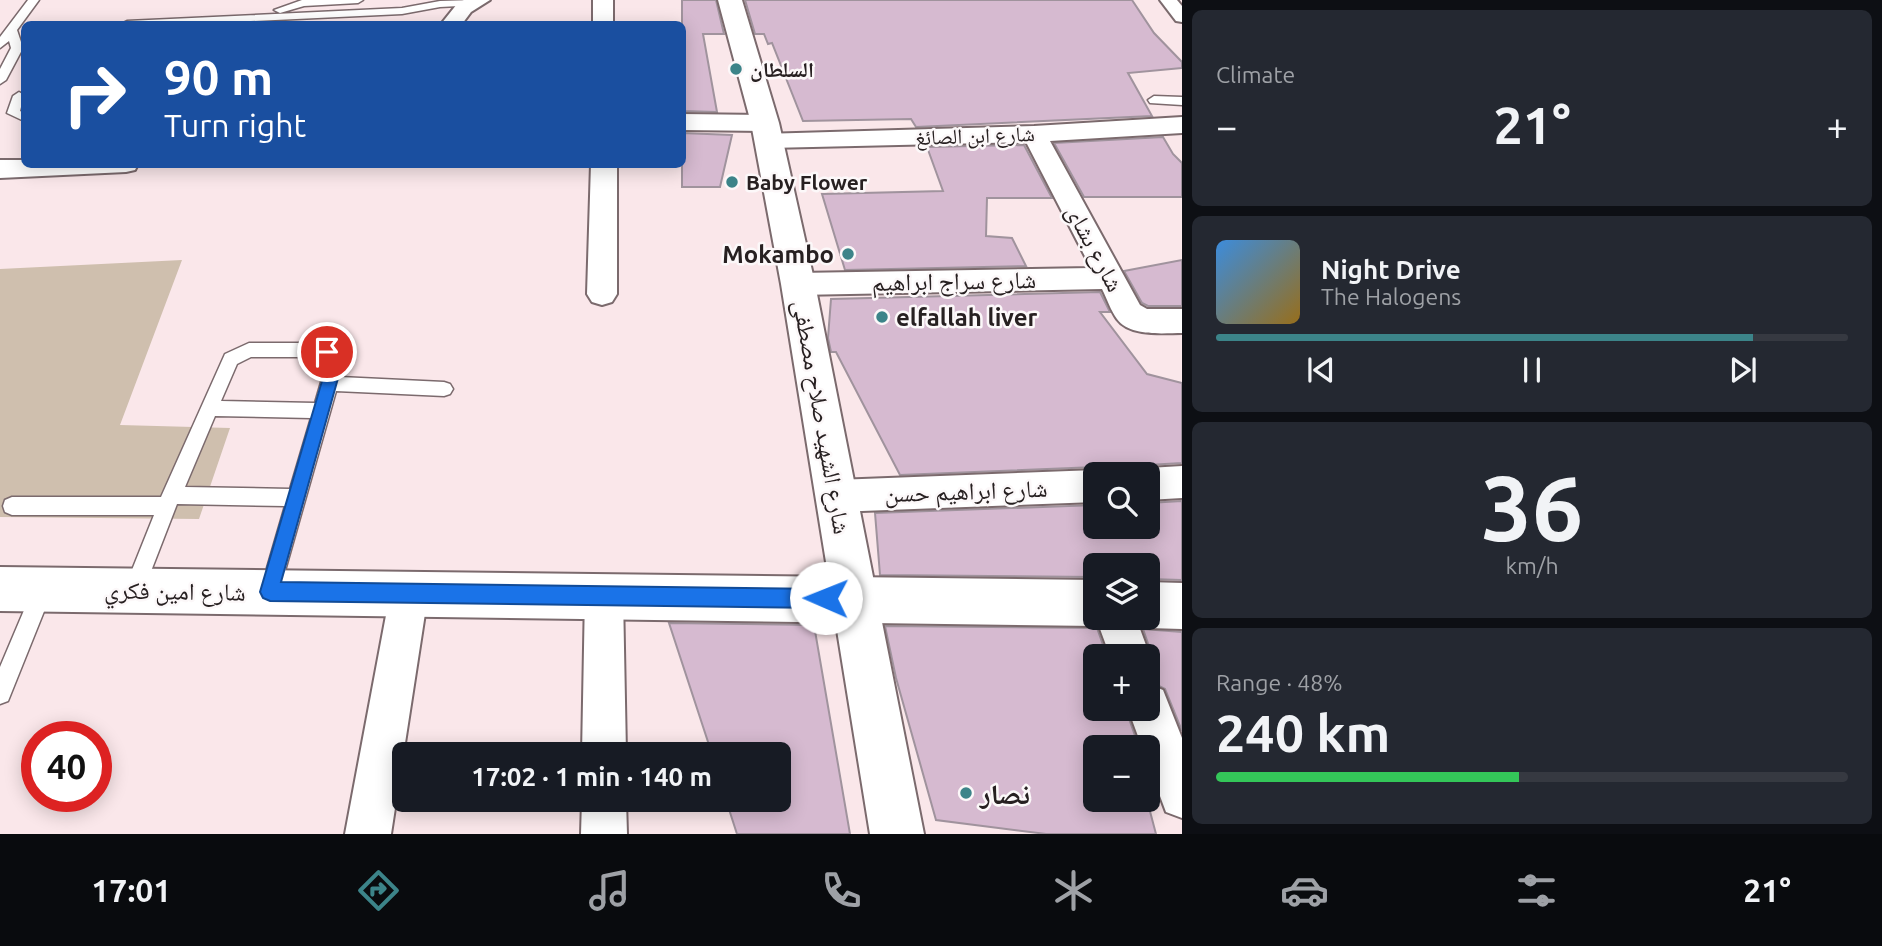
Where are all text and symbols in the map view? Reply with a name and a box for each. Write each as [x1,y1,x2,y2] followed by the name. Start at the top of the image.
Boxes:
[49,49,140,140] icon: right
[164,49,273,104] text: 90 m
[750,57,814,82] place label: السلطان
[728,61,744,77] marker: السلطان
[1216,62,1295,87] text: Climate
[1493,96,1571,154] text: 21°
[1216,105,1237,147] text: −
[1827,105,1848,147] text: +
[164,107,306,143] text: Turn right
[915,121,1035,151] street label: شارع ابن الصائغ
[746,170,868,194] place label: Baby Flower
[724,174,740,190] marker: Baby Flower
[1059,200,1129,297] street label: شارع بشاى
[722,241,834,268] place label: Mokambo
[840,246,856,262] marker: Mokambo
[1321,255,1461,284] text: Night Drive
[872,266,1036,299] street label: شارع سراج ابراهيم
[1321,284,1461,309] text: The Halogens
[786,298,856,537] street label: شارع الشهيد صلاح مصطفى
[896,304,1037,331] place label: elfallah liver
[874,309,890,325] marker: elfallah liver
[297,322,357,382] pin
[308,333,346,371] icon: arrive
[1302,351,1340,389] icon: previous
[1513,351,1551,389] icon: pause
[1724,351,1762,389] icon: next
[1481,456,1583,558] text: 36
[1083,462,1160,812] map controls
[1083,462,1160,539] button: search
[884,475,1048,510] street label: شارع ابراهيم حسن
[1083,553,1160,630] button: layers
[1505,553,1559,578] text: km/h
[789,561,863,635] position arrow
[104,576,246,612] street label: شارع امين فكري
[1083,644,1160,721] button: +
[1216,670,1343,695] text: Range · 48%
[1216,704,1390,762] text: 240 km
[21,721,112,812] speed limit sign: 40
[1083,735,1160,812] button: −
[471,762,712,791] text: 17:02 · 1 min · 140 m
[979,778,1030,809] place label: نصار
[958,785,974,801] marker: نصار
[354,866,403,915] icon: directions
[585,866,634,915] icon: music
[817,866,866,915] icon: phone
[1049,866,1098,915] icon: climate
[1280,866,1329,915] icon: car
[1512,866,1561,915] icon: filters
[91,872,171,908] text: 17:01
[1743,872,1791,908] text: 21°

